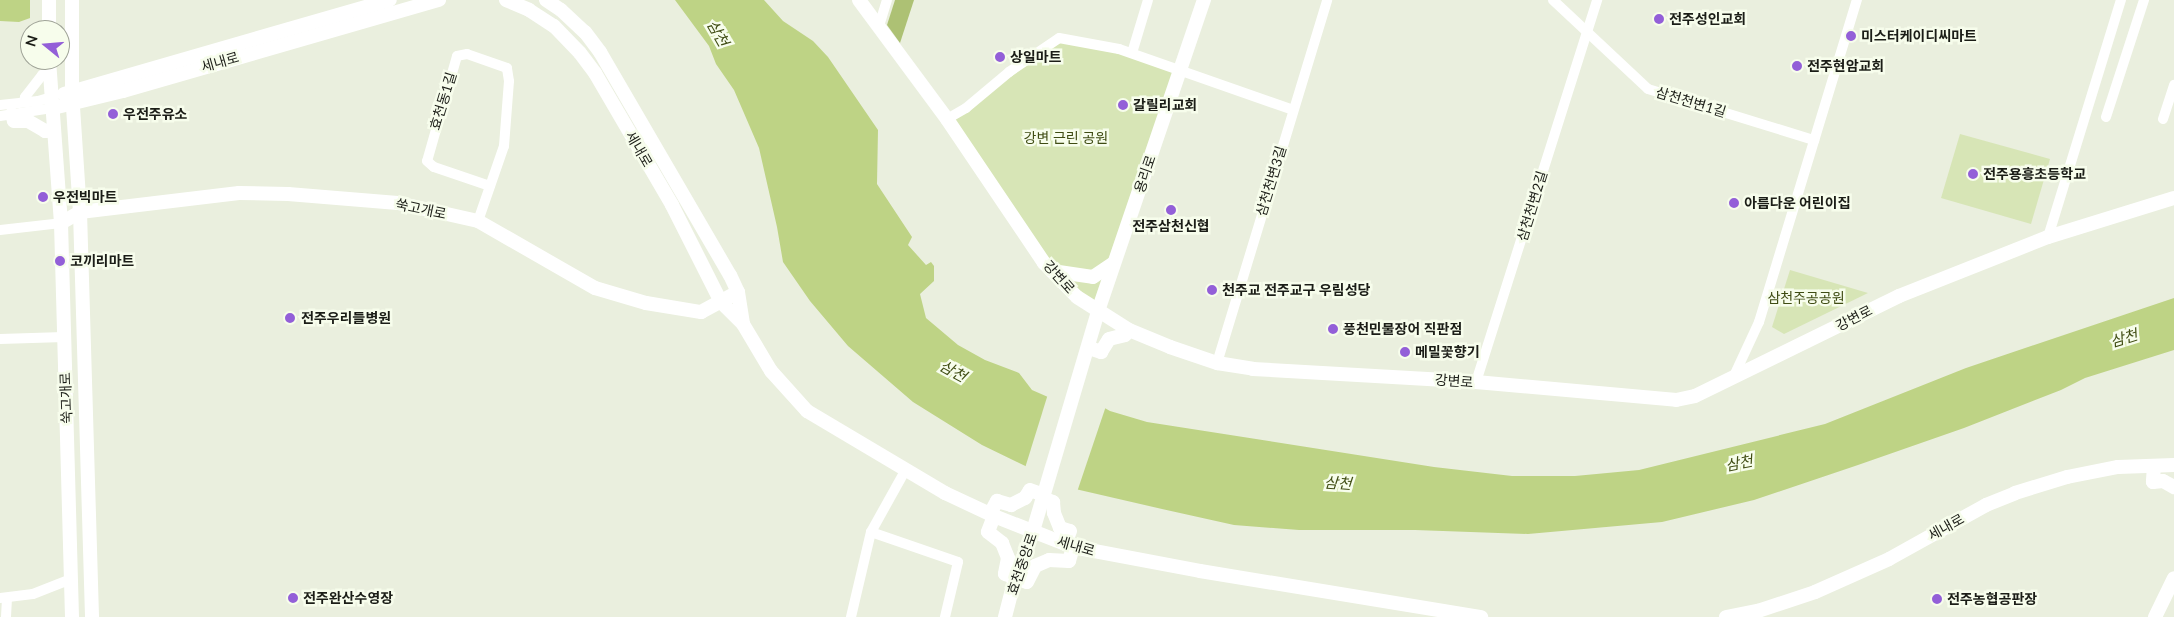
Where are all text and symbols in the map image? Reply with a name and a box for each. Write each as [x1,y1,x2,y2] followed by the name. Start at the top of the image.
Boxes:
[1669,11,1746,27] place label: 전주성인교회
[1653,13,1665,25] marker: 전주성인교회
[703,17,733,49] water label: 삼천
[20,20,70,70] north arrow
[1861,28,1977,44] place label: 미스터케이디씨마트
[1845,30,1857,42] marker: 미스터케이디씨마트
[21,33,41,48] text: N
[199,49,241,75] street label: 세내로
[1010,49,1062,65] place label: 상일마트
[994,51,1006,63] marker: 상일마트
[1807,58,1884,74] place label: 전주현암교회
[1791,60,1803,72] marker: 전주현암교회
[426,70,460,132] street label: 효천동1길
[1654,83,1728,121] street label: 삼천천변1길
[1133,97,1197,113] place label: 갈릴리교회
[1117,99,1129,111] marker: 갈릴리교회
[123,106,187,122] place label: 우전주유소
[107,108,119,120] marker: 우전주유소
[622,128,656,170] street label: 세내로
[1024,130,1108,146] park label: 강변 근린 공원
[1252,144,1290,218] street label: 삼천천변3길
[1131,153,1159,195] street label: 용리로
[1983,166,2086,182] place label: 전주용흥초등학교
[1967,168,1979,180] marker: 전주용흥초등학교
[1513,169,1551,243] street label: 삼천천변2길
[53,189,117,205] place label: 우전빅마트
[37,191,49,203] marker: 우전빅마트
[394,195,448,223] street label: 쑥고개로
[1744,195,1850,211] place label: 아름다운 어린이집
[1728,197,1740,209] marker: 아름다운 어린이집
[1165,204,1177,216] marker: 전주삼천신협
[1132,218,1210,234] place label: 전주삼천신협
[70,253,134,269] place label: 코끼리마트
[54,255,66,267] marker: 코끼리마트
[1040,257,1078,297] street label: 강변로
[1222,282,1370,298] place label: 천주교 전주교구 우림성당
[1206,284,1218,296] marker: 천주교 전주교구 우림성당
[1767,290,1845,306] park label: 삼천주공공원
[1833,302,1875,334] street label: 강변로
[301,310,391,326] place label: 전주우리들병원
[283,311,297,325] marker: 전주우리들병원
[1343,321,1462,337] place label: 풍천민물장어 직판점
[1327,323,1339,335] marker: 풍천민물장어 직판점
[2108,325,2140,351] water label: 삼천
[1415,344,1479,360] place label: 메밀꽃향기
[1399,346,1411,358] marker: 메밀꽃향기
[937,356,969,386] water label: 삼천
[1434,371,1474,391] street label: 강변로
[57,372,75,424] street label: 쑥고개로
[1724,452,1754,474] water label: 삼천
[1324,473,1352,493] water label: 삼천
[1925,510,1967,544] street label: 세내로
[1004,531,1040,597] street label: 효천중앙로
[1055,533,1097,559] street label: 세내로
[303,590,393,606] place label: 전주완산수영장
[1947,591,2037,607] place label: 전주농협공판장
[287,592,299,604] marker: 전주완산수영장
[1931,593,1943,605] marker: 전주농협공판장

